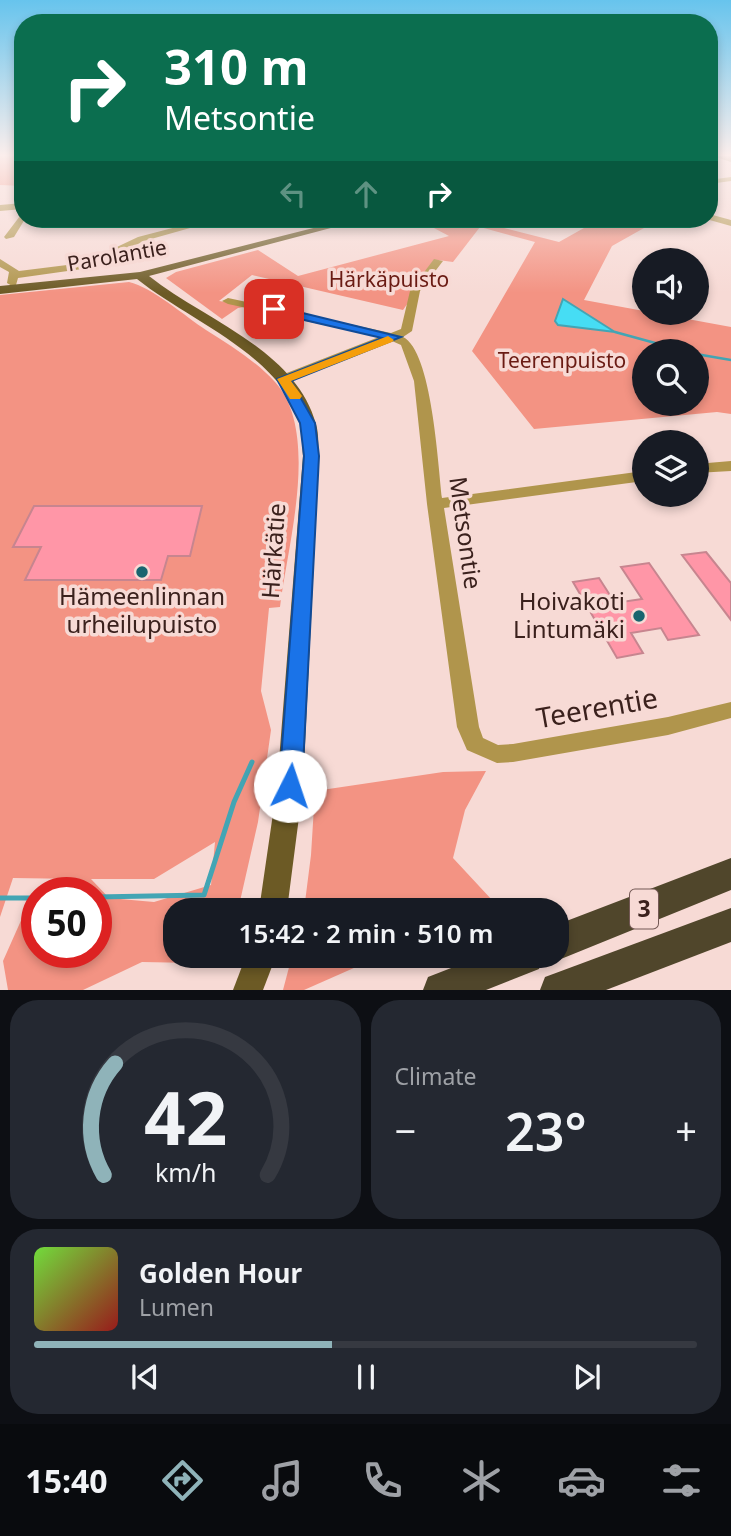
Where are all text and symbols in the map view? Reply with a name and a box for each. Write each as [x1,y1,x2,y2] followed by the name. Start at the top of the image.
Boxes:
[164,33,309,99] text: 310 m
[49,42,140,133] icon: right
[164,96,315,139] text: Metsontie
[274,175,312,213] icon: left
[347,175,385,213] icon: ahead
[420,175,458,213] icon: right
[65,233,169,278] street label: Parolantie
[632,248,709,507] map controls
[632,248,709,325] button: sound
[329,265,449,293] park label: Härkäpuisto
[244,279,304,339] pin
[255,290,293,328] icon: arrive
[632,339,709,416] button: search
[498,346,626,374] park label: Teerenpuisto
[632,430,709,507] button: layers
[442,474,491,591] street label: Metsontie
[253,502,292,600] street label: Härkätie
[134,564,150,580] marker: Hämeenlinnan urheilupuisto
[59,579,225,640] place label: Hämeenlinnan urheilupuisto
[513,584,625,645] place label: Hoivakoti Lintumäki
[631,608,647,624] marker: Hoivakoti Lintumäki
[533,678,660,736] street label: Teerentie
[253,749,327,823] position arrow
[21,877,112,968] speed limit sign: 50
[630,890,658,928] road number: 3
[239,915,493,951] text: 15:42 · 2 min · 510 m
[395,1060,477,1092] text: Climate
[144,1068,227,1167] text: 42
[505,1095,587,1166] text: 23°
[395,1104,416,1156] text: −
[675,1104,697,1156] text: +
[154,1155,216,1189] text: km/h
[139,1255,302,1291] text: Golden Hour
[139,1291,214,1323] text: Lumen
[126,1358,164,1396] icon: previous
[347,1358,385,1396] icon: pause
[568,1358,606,1396] icon: next
[158,1456,207,1505] icon: directions
[258,1456,307,1505] icon: music
[358,1456,407,1505] icon: phone
[457,1456,506,1505] icon: climate
[557,1456,606,1505] icon: car
[657,1456,706,1505] icon: filters
[25,1459,108,1502] text: 15:40

